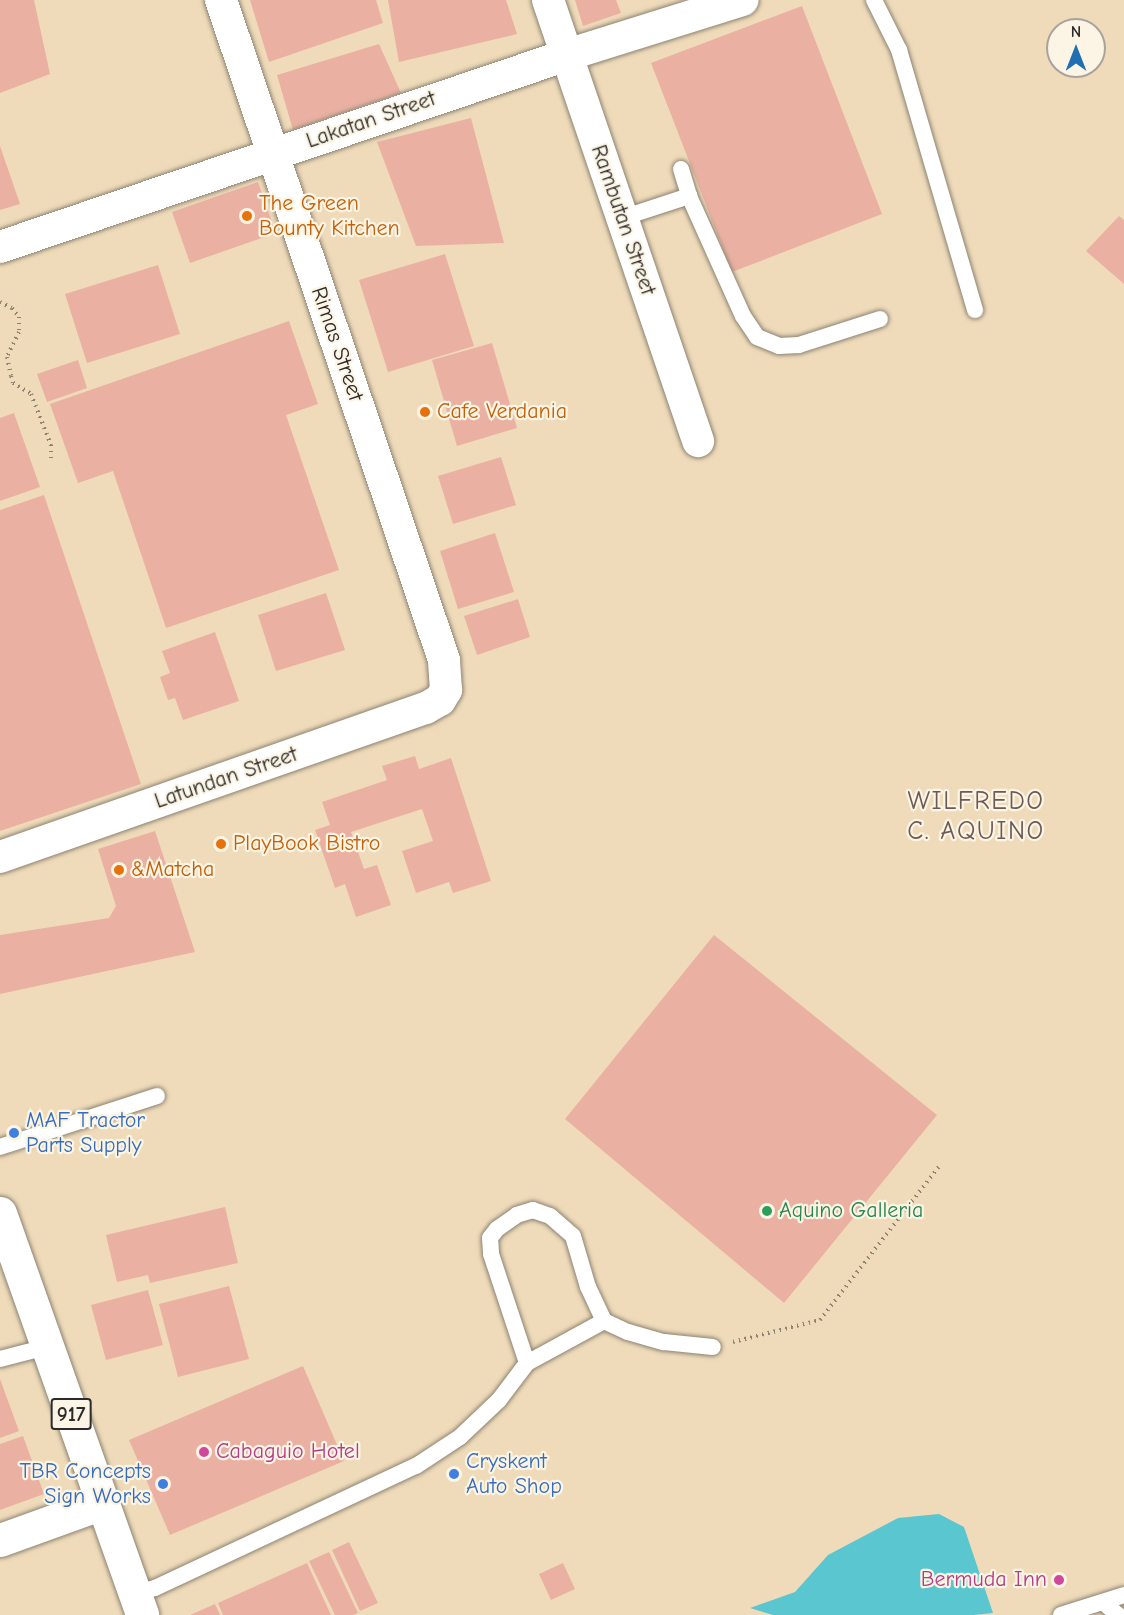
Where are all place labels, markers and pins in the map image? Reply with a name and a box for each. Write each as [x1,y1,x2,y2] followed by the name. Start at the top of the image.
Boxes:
[259,190,400,242] place label: The Green Bounty Kitchen
[240,209,254,223] marker: The Green Bounty Kitchen
[437,399,567,425] place label: Cafe Verdania
[418,405,432,419] marker: Cafe Verdania
[233,831,380,857] place label: PlayBook Bistro
[214,837,228,851] marker: PlayBook Bistro
[131,857,214,883] place label: &Matcha
[112,863,126,877] marker: &Matcha
[26,1107,145,1158] place label: MAF Tractor Parts Supply
[7,1126,21,1140] marker: MAF Tractor Parts Supply
[779,1198,923,1224] place label: Aquino Galleria
[760,1204,774,1218] marker: Aquino Galleria
[216,1439,360,1465] place label: Cabaguio Hotel
[197,1445,211,1459] marker: Cabaguio Hotel
[466,1448,562,1500] place label: Cryskent Auto Shop
[20,1458,151,1510] place label: TBR Concepts Sign Works
[447,1467,461,1481] marker: Cryskent Auto Shop
[156,1477,170,1491] marker: TBR Concepts Sign Works
[921,1567,1047,1593] place label: Bermuda Inn
[1052,1573,1066,1587] marker: Bermuda Inn

